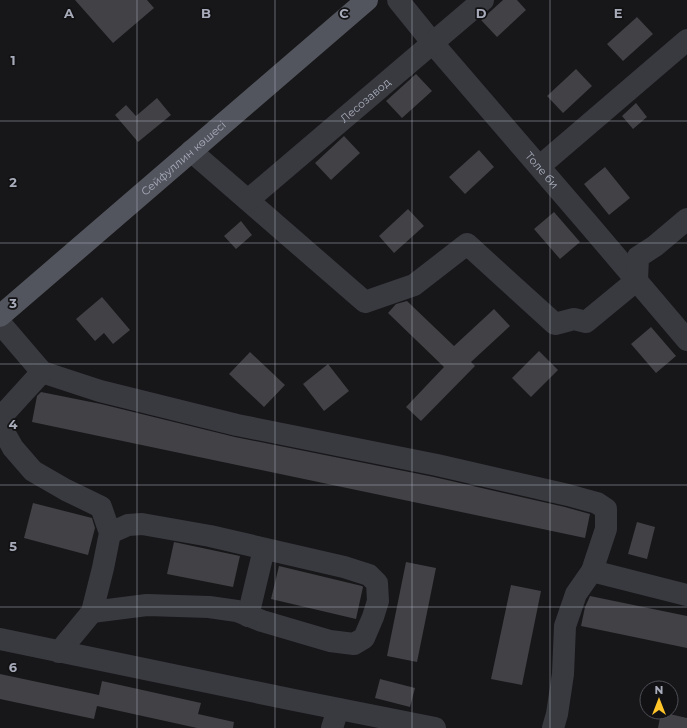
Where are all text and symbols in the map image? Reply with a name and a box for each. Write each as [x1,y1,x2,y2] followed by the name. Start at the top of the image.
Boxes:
[63,5,75,21] text: A
[201,5,211,21] text: B
[339,5,349,21] text: C
[476,5,487,21] text: D
[614,5,623,21] text: E
[10,52,16,68] text: 1
[337,75,393,126] street label: Лесозавод
[138,118,229,199] street label: Сейфуллин көшесі
[522,149,562,192] street label: Толе би
[9,174,17,190] text: 2
[8,295,17,311] text: 3
[9,416,18,432] text: 4
[9,538,17,554] text: 5
[9,659,18,675] text: 6
[639,680,679,720] north arrow
[655,683,663,697] text: N

